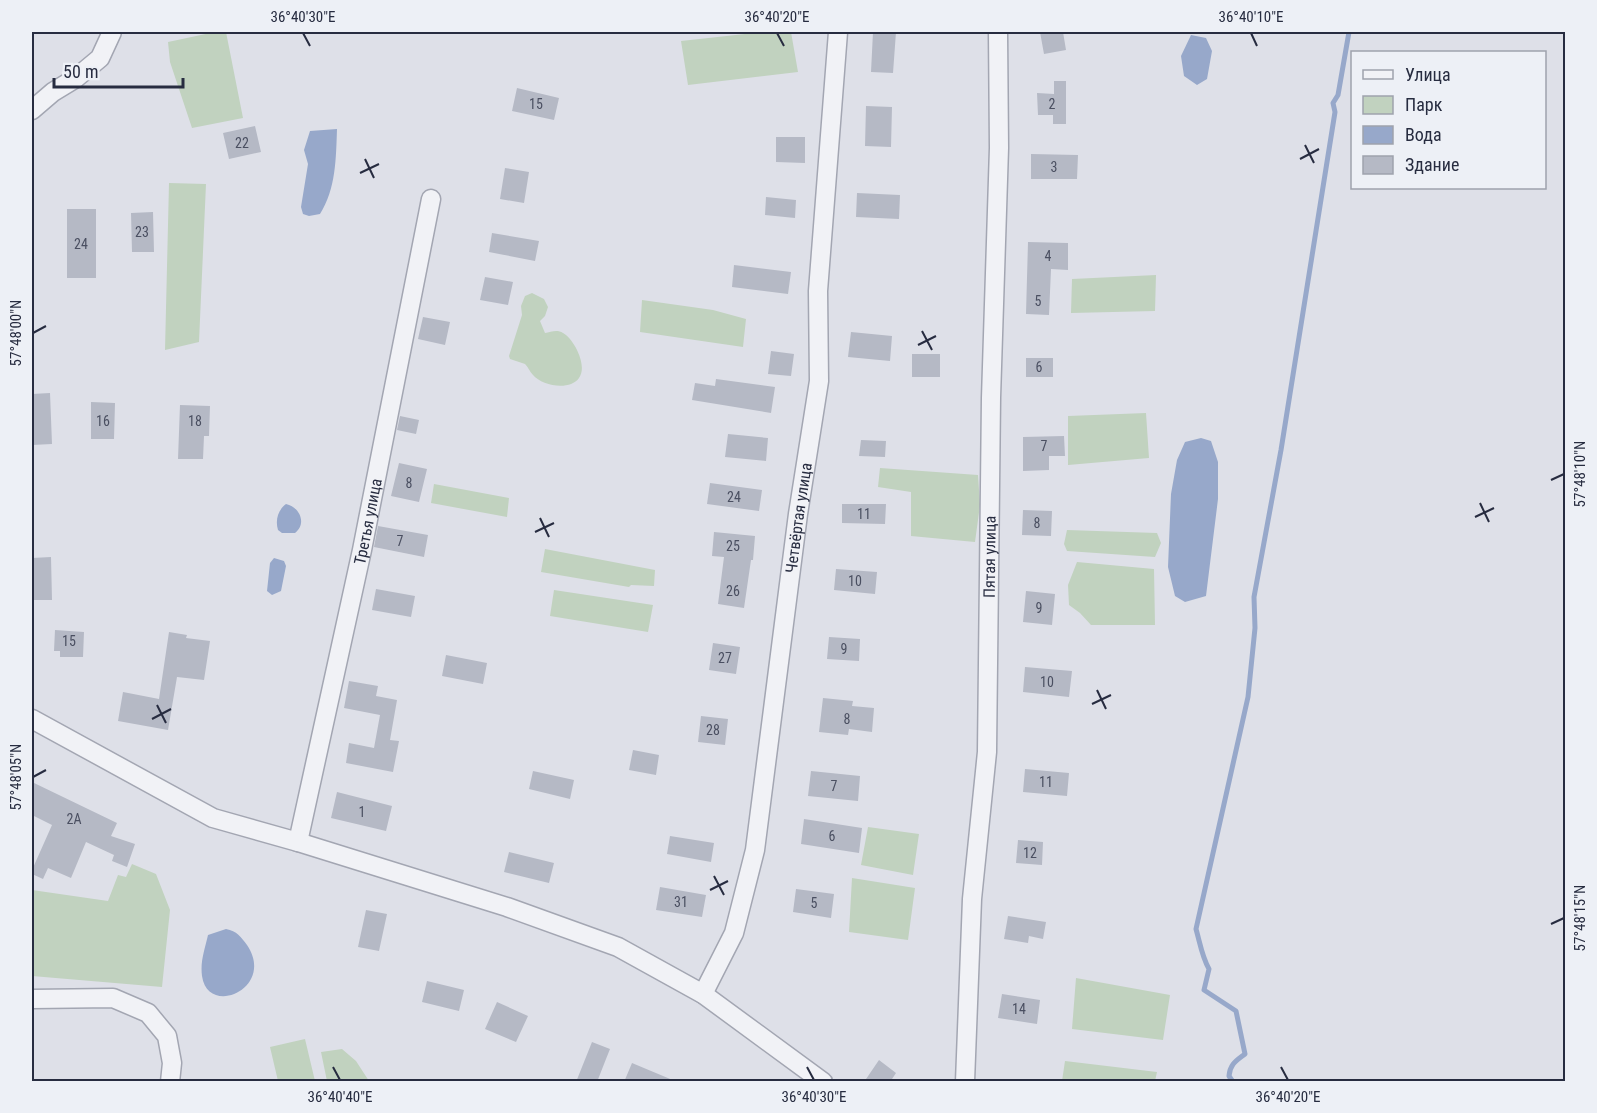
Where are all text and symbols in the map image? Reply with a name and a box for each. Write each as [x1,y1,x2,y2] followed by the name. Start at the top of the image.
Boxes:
[271,8,335,26] text: 36°40'30"E
[745,8,809,26] text: 36°40'20"E
[1219,8,1283,26] text: 36°40'10"E
[54,51,183,89] scale bar
[1351,51,1546,189] legend
[63,61,98,82] text: 50 m
[1405,64,1451,85] text: Улица
[1405,94,1443,115] text: Парк
[529,96,543,112] house number: 15
[1049,96,1056,112] house number: 2
[1405,124,1442,145] text: Вода
[235,135,249,151] house number: 22
[1405,154,1459,175] text: Здание
[1051,159,1057,175] house number: 3
[135,224,149,240] house number: 23
[74,236,88,252] house number: 24
[1045,248,1052,264] house number: 4
[1035,293,1042,309] house number: 5
[7,300,25,366] text: 57°48'00"N
[1036,359,1043,375] house number: 6
[96,413,110,429] house number: 16
[188,413,202,429] house number: 18
[1041,438,1048,454] house number: 7
[1571,441,1589,507] text: 57°48'10"N
[782,461,816,574] street label: Четвёртая улица
[406,475,413,491] house number: 8
[350,477,386,566] street label: Третья улица
[727,489,741,505] house number: 24
[857,506,871,522] house number: 11
[1034,515,1041,531] house number: 8
[980,516,1000,598] street label: Пятая улица
[397,533,404,549] house number: 7
[726,538,740,554] house number: 25
[848,573,862,589] house number: 10
[726,583,740,599] house number: 26
[1036,600,1042,616] house number: 9
[62,633,76,649] house number: 15
[841,641,847,657] house number: 9
[718,650,732,666] house number: 27
[1040,674,1054,690] house number: 10
[844,711,851,727] house number: 8
[706,722,720,738] house number: 28
[7,744,25,810] text: 57°48'05"N
[1039,774,1053,790] house number: 11
[831,778,838,794] house number: 7
[359,804,365,820] house number: 1
[67,811,81,827] house number: 2А
[829,828,836,844] house number: 6
[1023,845,1037,861] house number: 12
[1571,885,1589,951] text: 57°48'15"N
[674,894,688,910] house number: 31
[811,895,818,911] house number: 5
[1012,1001,1026,1017] house number: 14
[308,1088,372,1106] text: 36°40'40"E
[782,1088,846,1106] text: 36°40'30"E
[1256,1088,1320,1106] text: 36°40'20"E

